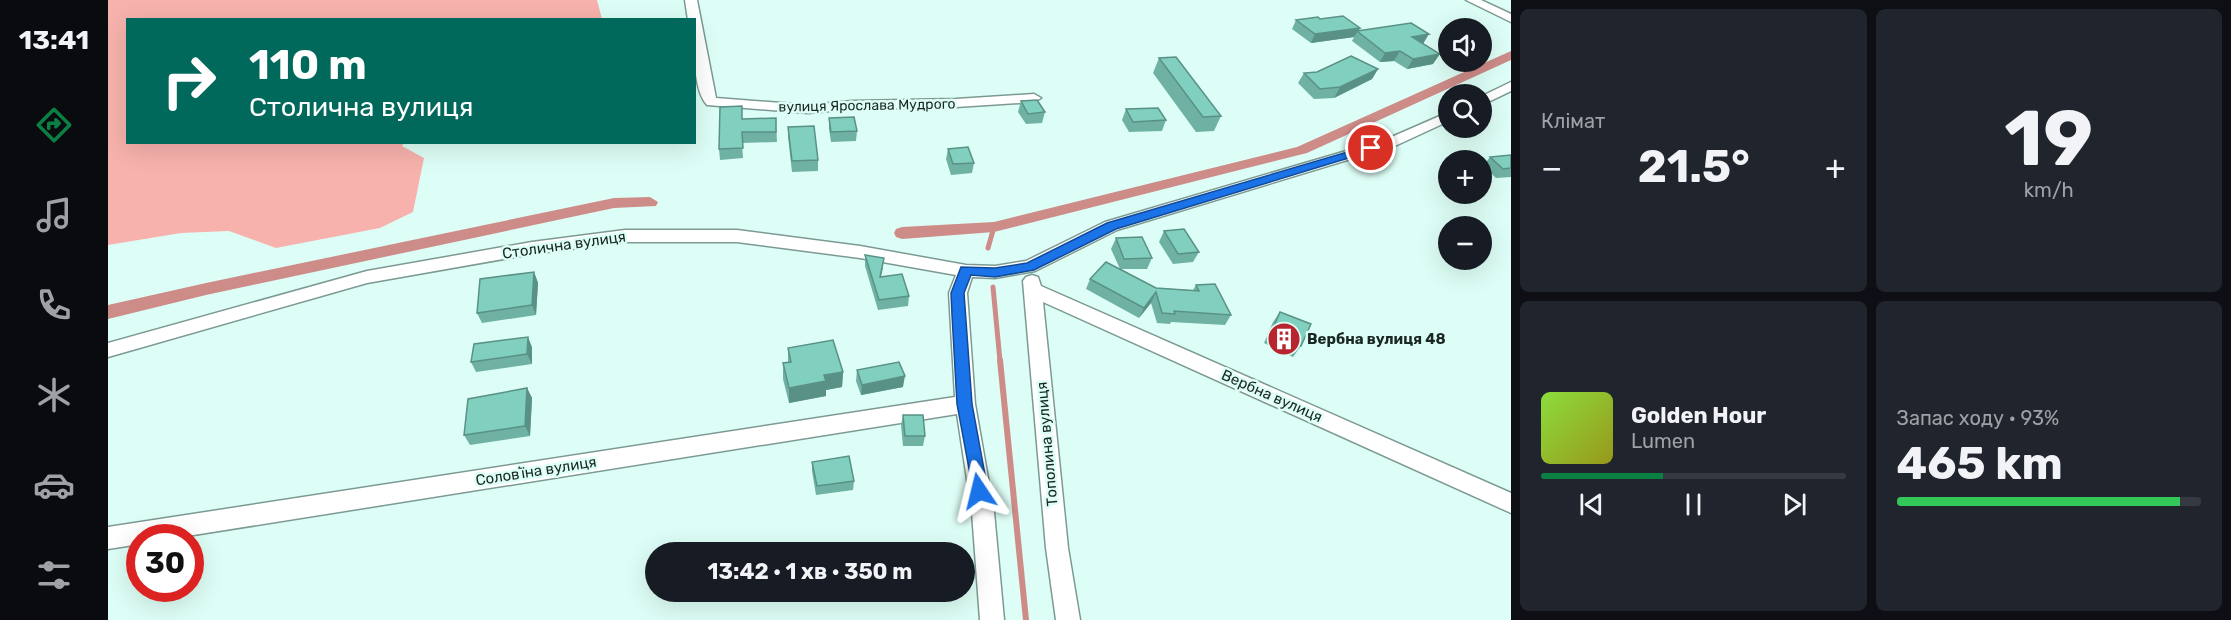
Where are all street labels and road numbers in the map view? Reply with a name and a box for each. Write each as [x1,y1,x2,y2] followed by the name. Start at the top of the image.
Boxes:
[778,95,956,116] street label: вулиця Ярослава Мудрого
[501,227,627,263] street label: Столична вулиця
[1219,366,1325,426] street label: Вербна вулиця
[1033,381,1061,507] street label: Тополина вулиця
[474,453,598,489] street label: Соловʼїна вулиця

